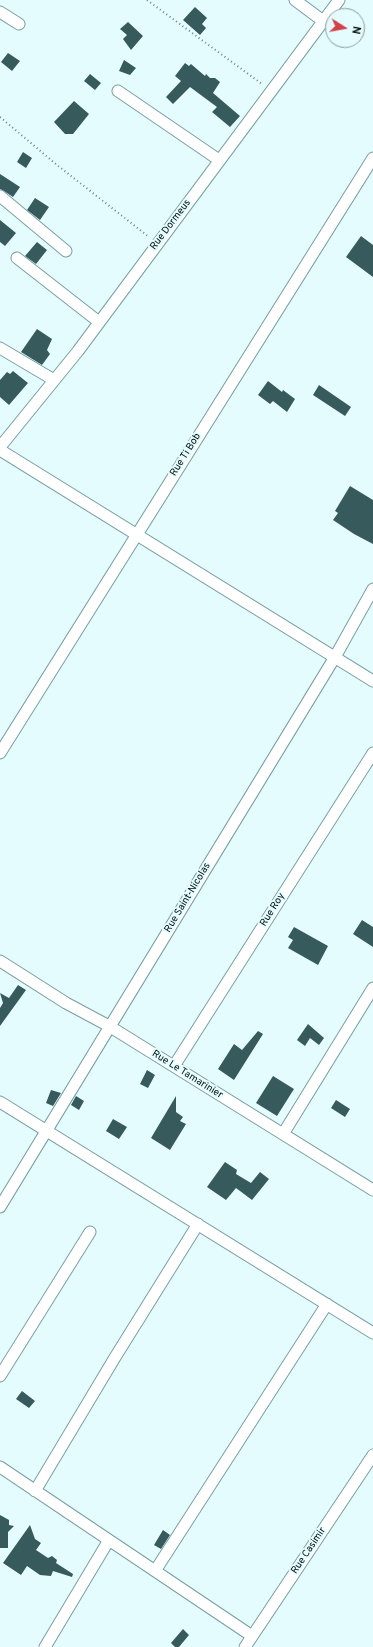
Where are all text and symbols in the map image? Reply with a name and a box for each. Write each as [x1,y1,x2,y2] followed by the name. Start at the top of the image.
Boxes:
[325,8,365,48] north arrow
[348,25,363,35] text: N
[148,197,194,253] street label: Rue Dormeus
[168,431,204,479] street label: Rue Ti Bob
[162,861,214,935] street label: Rue Saint-Nicolas
[258,891,288,929] street label: Rue Roy
[149,1048,225,1102] street label: Rue Le Tamarinier
[289,1525,329,1577] street label: Rue Casimir

